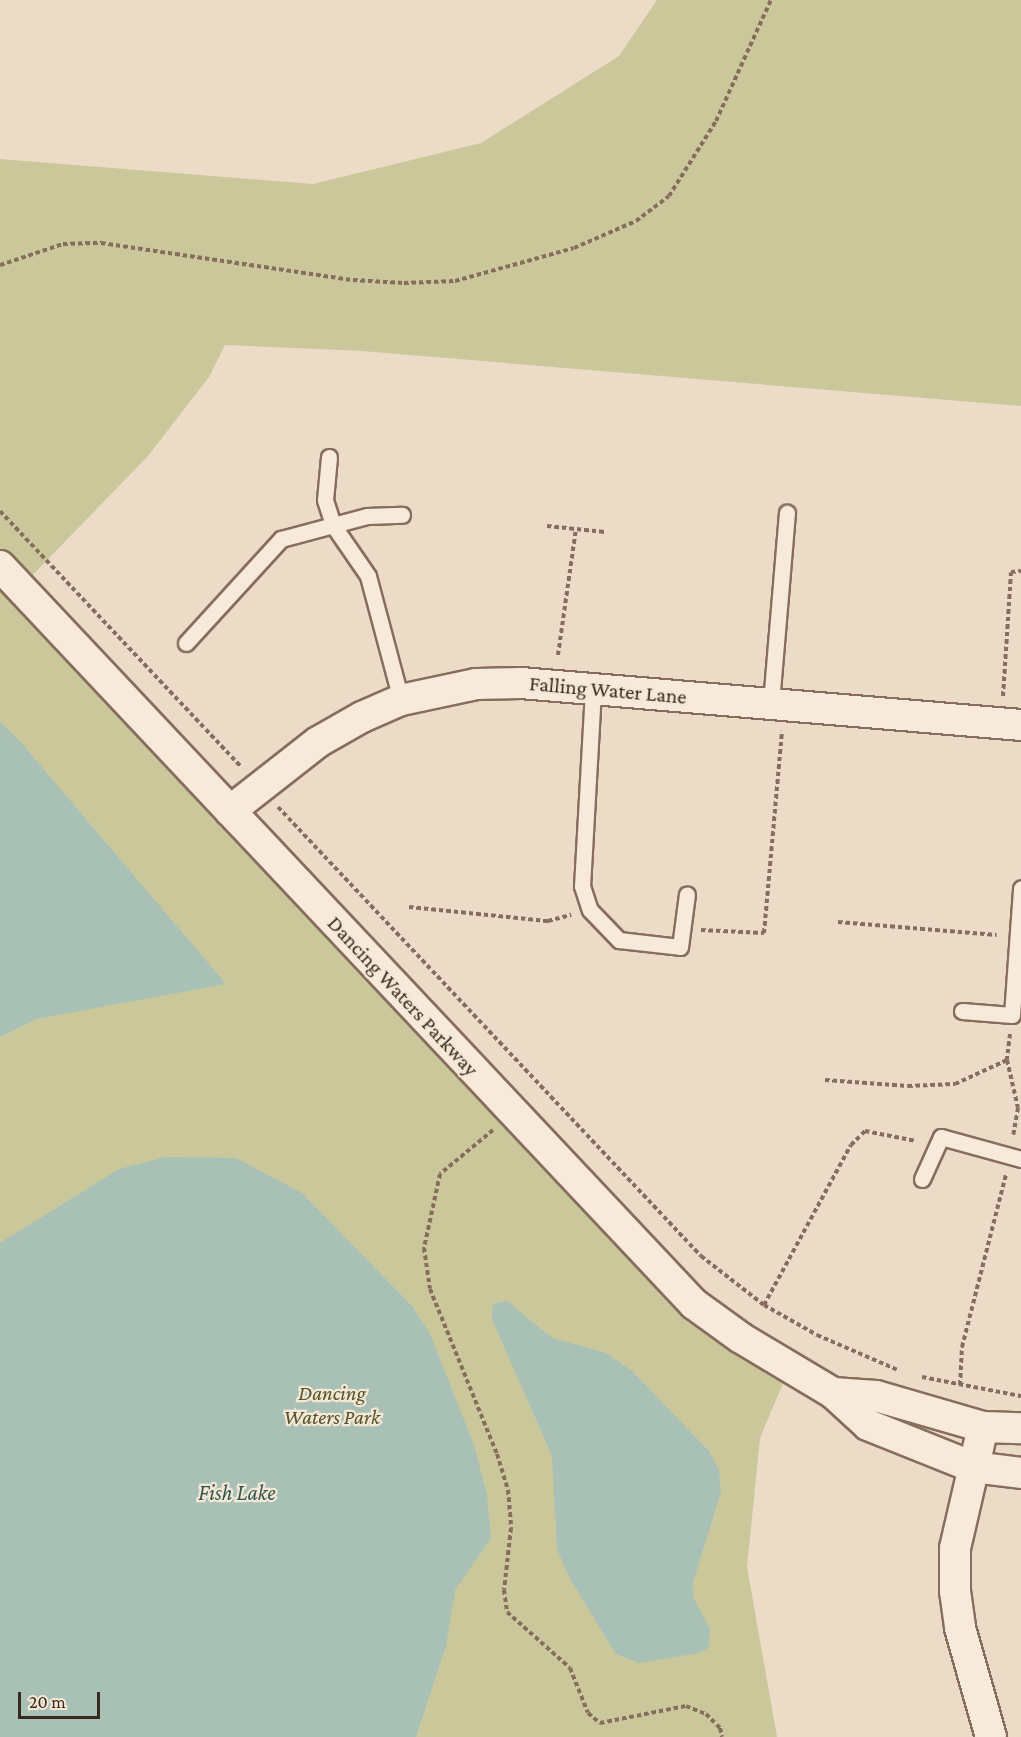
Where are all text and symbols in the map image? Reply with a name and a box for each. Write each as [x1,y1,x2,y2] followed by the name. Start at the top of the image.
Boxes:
[528,671,688,709] street label: Falling Water Lane
[322,911,484,1081] street label: Dancing Waters Parkway
[284,1380,380,1430] park label: Dancing Waters Park
[198,1480,276,1506] water label: Fish Lake
[21,1680,104,1718] scale bar
[29,1692,66,1712] text: 20 m

